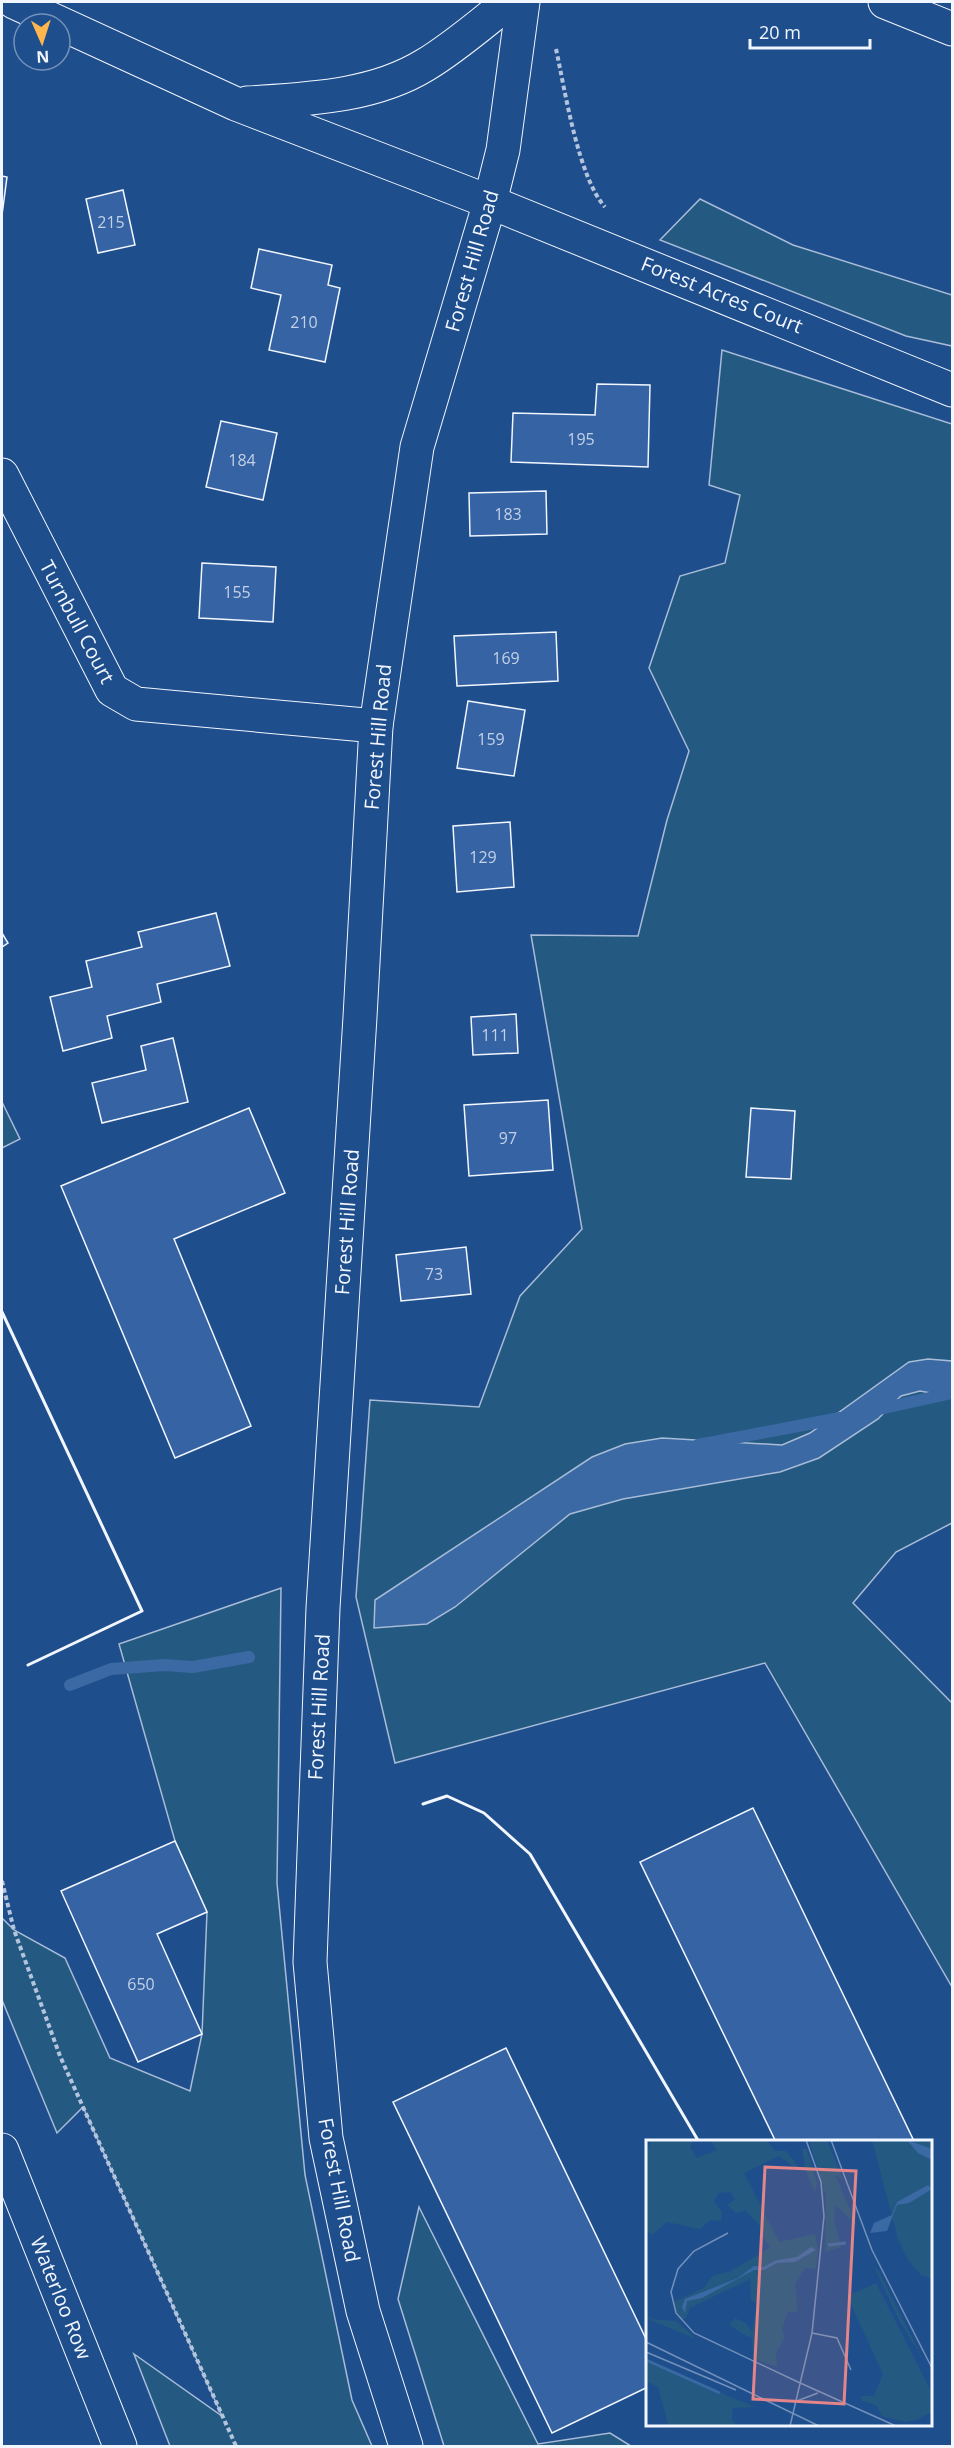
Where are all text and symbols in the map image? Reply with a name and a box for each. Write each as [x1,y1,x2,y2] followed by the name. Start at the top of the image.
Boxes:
[12,12,72,72] north arrow
[750,12,870,50] scale bar
[759,20,801,44] text: 20 m
[36,46,50,68] text: N
[438,187,505,335] street label: Forest Hill Road
[97,211,125,233] house number: 215
[637,250,807,339] street label: Forest Acres Court
[290,311,318,333] house number: 210
[567,428,595,450] house number: 195
[228,449,256,471] house number: 184
[494,503,522,525] house number: 183
[34,556,121,688] street label: Turnbull Court
[223,581,251,603] house number: 155
[492,647,520,669] house number: 169
[358,663,397,811] street label: Forest Hill Road
[477,728,505,750] house number: 159
[469,846,497,868] house number: 129
[481,1024,509,1046] house number: 111
[499,1127,517,1149] house number: 97
[328,1148,365,1296] street label: Forest Hill Road
[425,1263,443,1285] house number: 73
[301,1633,336,1781] street label: Forest Hill Road
[127,1973,155,1995] house number: 650
[312,2115,367,2264] street label: Forest Hill Road
[646,2140,933,2427] inset map
[25,2232,99,2364] street label: Waterloo Row

